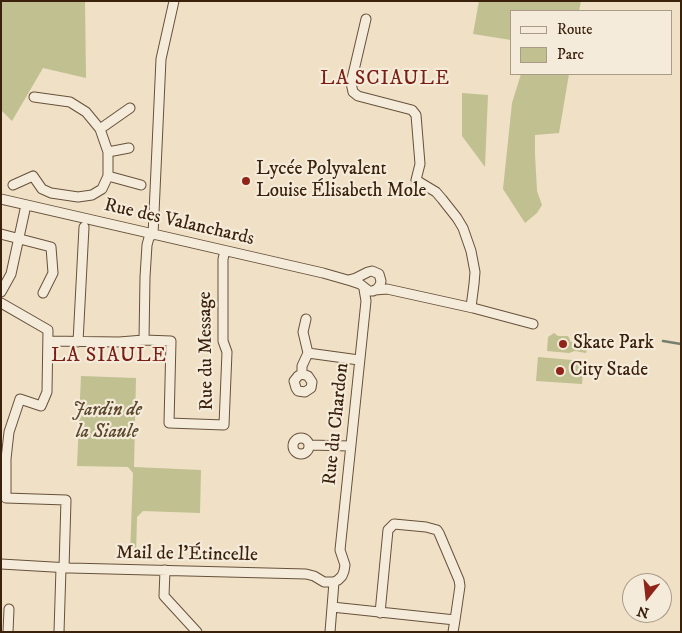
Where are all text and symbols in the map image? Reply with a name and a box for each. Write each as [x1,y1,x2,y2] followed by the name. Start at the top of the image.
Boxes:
[510,10,672,75] legend
[557,20,592,39] text: Route
[557,45,584,64] text: Parc
[319,68,451,92] district label: LA SCIAULE
[256,159,426,203] place label: Lycée Polyvalent Louise Élisabeth Mole
[240,175,252,187] marker: Lycée Polyvalent Louise Élisabeth Mole
[102,195,256,251] street label: Rue des Valanchards
[195,291,219,411] street label: Rue du Message
[573,333,654,355] place label: Skate Park
[557,338,569,350] marker: Skate Park
[50,345,168,369] district label: LA SIAULE
[570,360,648,382] place label: City Stade
[319,362,355,486] street label: Rue du Chardon
[554,365,566,377] marker: City Stade
[72,400,142,444] park label: Jardin de la Siaule
[116,542,258,568] street label: Mail de l'Étincelle
[622,573,672,623] north arrow
[635,601,651,622] text: N

